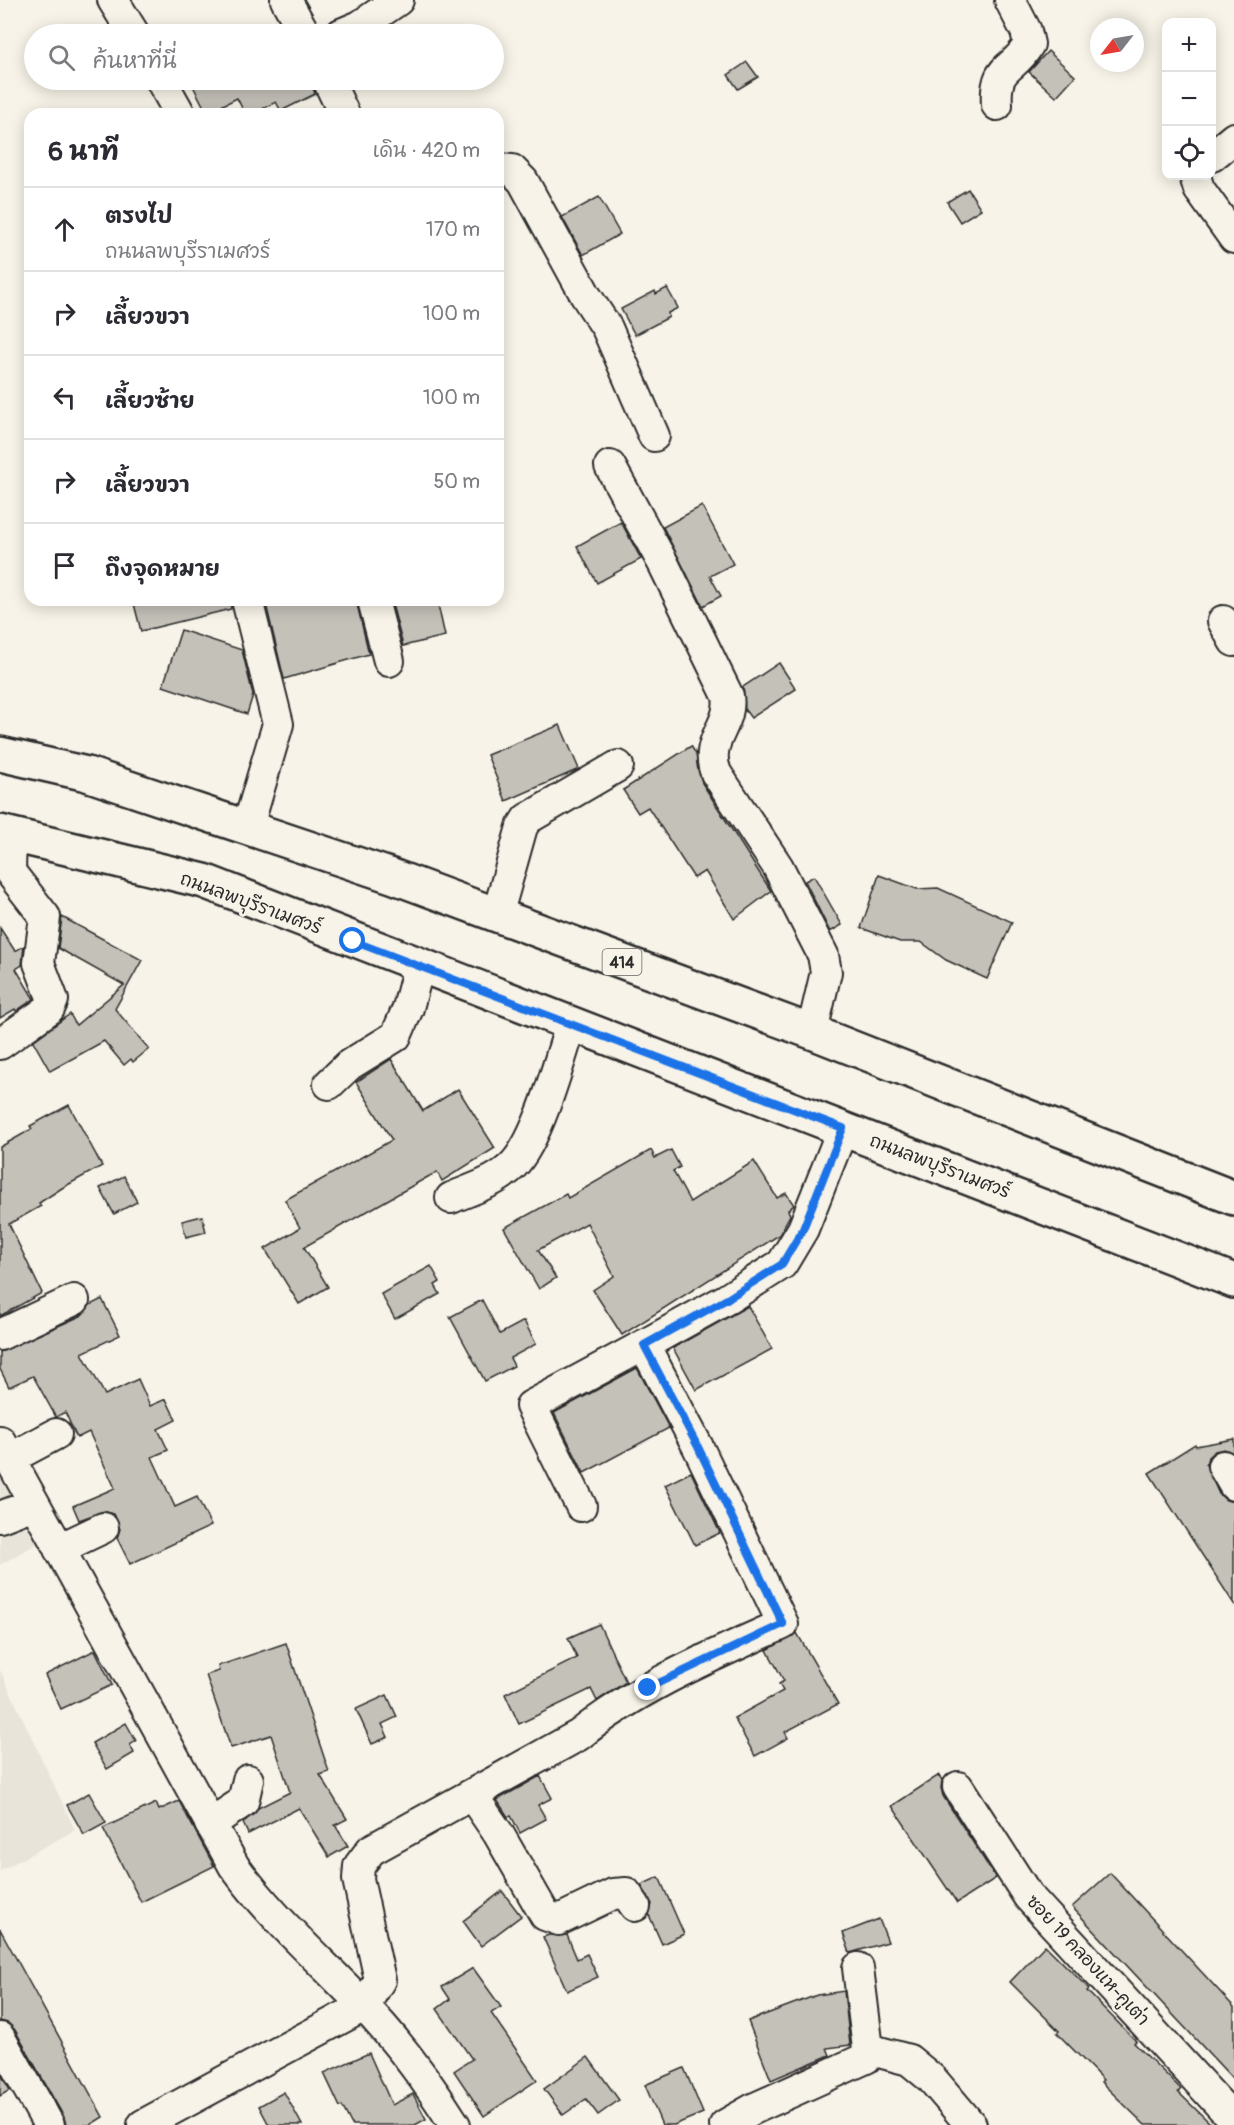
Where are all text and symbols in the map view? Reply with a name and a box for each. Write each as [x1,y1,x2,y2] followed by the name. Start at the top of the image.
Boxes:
[1090,18,1144,72] north arrow
[1162,18,1216,180] map controls
[1162,18,1216,72] button: +
[24,24,504,90] search box
[45,41,78,74] icon: search
[93,47,177,75] text: ค้นหาที่นี่
[1162,72,1216,126] button: −
[1162,126,1216,180] button: locate
[48,136,119,168] text: 6 นาที
[373,138,480,163] text: เดิน · 420 m
[105,202,173,230] text: ตรงไป
[48,213,81,246] icon: ahead
[426,217,480,242] text: 170 m
[105,239,270,264] text: ถนนลพบุรีราเมศวร์
[48,297,81,330] icon: right
[423,301,480,326] text: 100 m
[105,303,189,331] text: เลี้ยวขวา
[48,381,81,414] icon: left
[423,385,480,410] text: 100 m
[105,387,195,415] text: เลี้ยวซ้าย
[48,465,81,498] icon: right
[433,469,480,494] text: 50 m
[105,471,189,499] text: เลี้ยวขวา
[48,549,81,582] icon: arrive
[105,555,220,583] text: ถึงจุดหมาย
[176,865,326,942] street label: ถนนลพบุรีราเมศวร์
[339,927,365,953] route start
[602,949,642,975] road number: 414
[866,1127,1015,1206] street label: ถนนลพบุรีราเมศวร์
[634,1674,660,1700] route end
[1020,1889,1155,2032] street label: ซอย 19 คลองแห-คูเต่า

